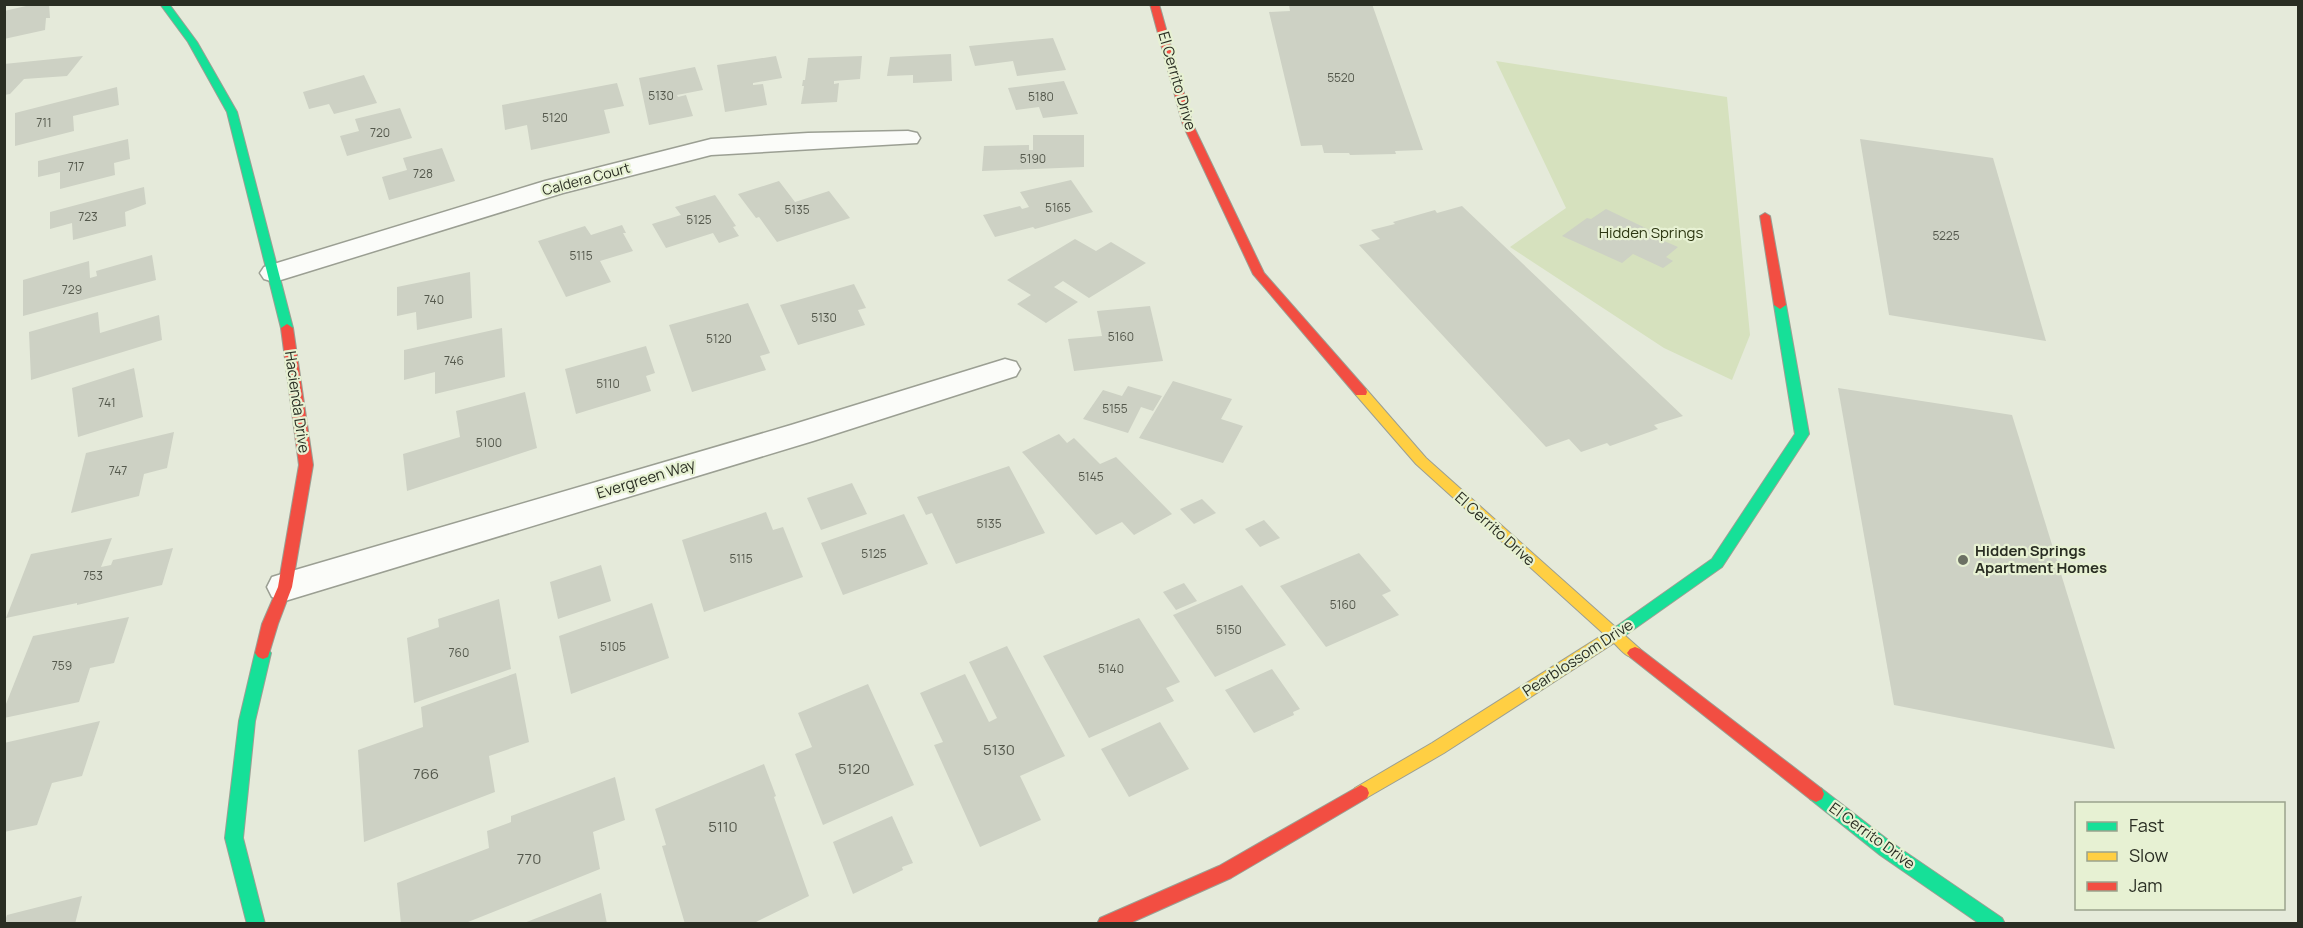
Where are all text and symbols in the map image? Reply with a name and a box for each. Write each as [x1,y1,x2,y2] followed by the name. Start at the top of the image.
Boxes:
[1153,29,1202,133] street label: El Cerrito Drive
[1327,69,1355,86] house number: 5520
[648,87,674,104] house number: 5130
[1028,88,1054,105] house number: 5180
[542,109,568,126] house number: 5120
[36,114,52,131] house number: 711
[370,124,390,141] house number: 720
[1020,150,1046,167] house number: 5190
[68,158,84,175] house number: 717
[540,158,632,199] street label: Caldera Court
[413,165,433,182] house number: 728
[1045,199,1071,216] house number: 5165
[784,201,810,218] house number: 5135
[78,208,98,225] house number: 723
[686,211,712,228] house number: 5125
[1599,222,1703,243] park label: Hidden Springs
[1932,227,1960,244] house number: 5225
[569,247,593,264] house number: 5115
[62,281,82,298] house number: 729
[424,291,444,308] house number: 740
[811,309,837,326] house number: 5130
[1108,328,1134,345] house number: 5160
[706,330,732,347] house number: 5120
[280,350,315,455] street label: Hacienda Drive
[444,352,464,369] house number: 746
[596,375,620,392] house number: 5110
[98,394,116,411] house number: 741
[1102,400,1128,417] house number: 5155
[476,434,502,451] house number: 5100
[594,454,698,504] street label: Evergreen Way
[109,462,127,479] house number: 747
[1078,468,1104,485] house number: 5145
[1451,487,1540,571] street label: El Cerrito Drive
[976,515,1002,532] house number: 5135
[1975,540,2107,578] place label: Hidden Springs Apartment Homes
[861,545,887,562] house number: 5125
[729,550,753,567] house number: 5115
[1956,553,1970,567] marker: Hidden Springs Apartment Homes
[83,567,103,584] house number: 753
[1330,596,1356,613] house number: 5160
[1518,614,1637,701] street label: Pearblossom Drive
[1216,621,1242,638] house number: 5150
[600,638,626,655] house number: 5105
[449,644,469,661] house number: 760
[52,657,72,674] house number: 759
[1098,660,1124,677] house number: 5140
[983,739,1015,760] house number: 5130
[838,758,870,779] house number: 5120
[413,763,439,784] house number: 766
[1825,797,1920,874] street label: El Cerrito Drive
[2075,802,2285,910] legend
[2129,813,2164,837] text: Fast
[708,816,738,837] house number: 5110
[2129,843,2169,867] text: Slow
[517,848,541,869] house number: 770
[2129,873,2163,897] text: Jam

